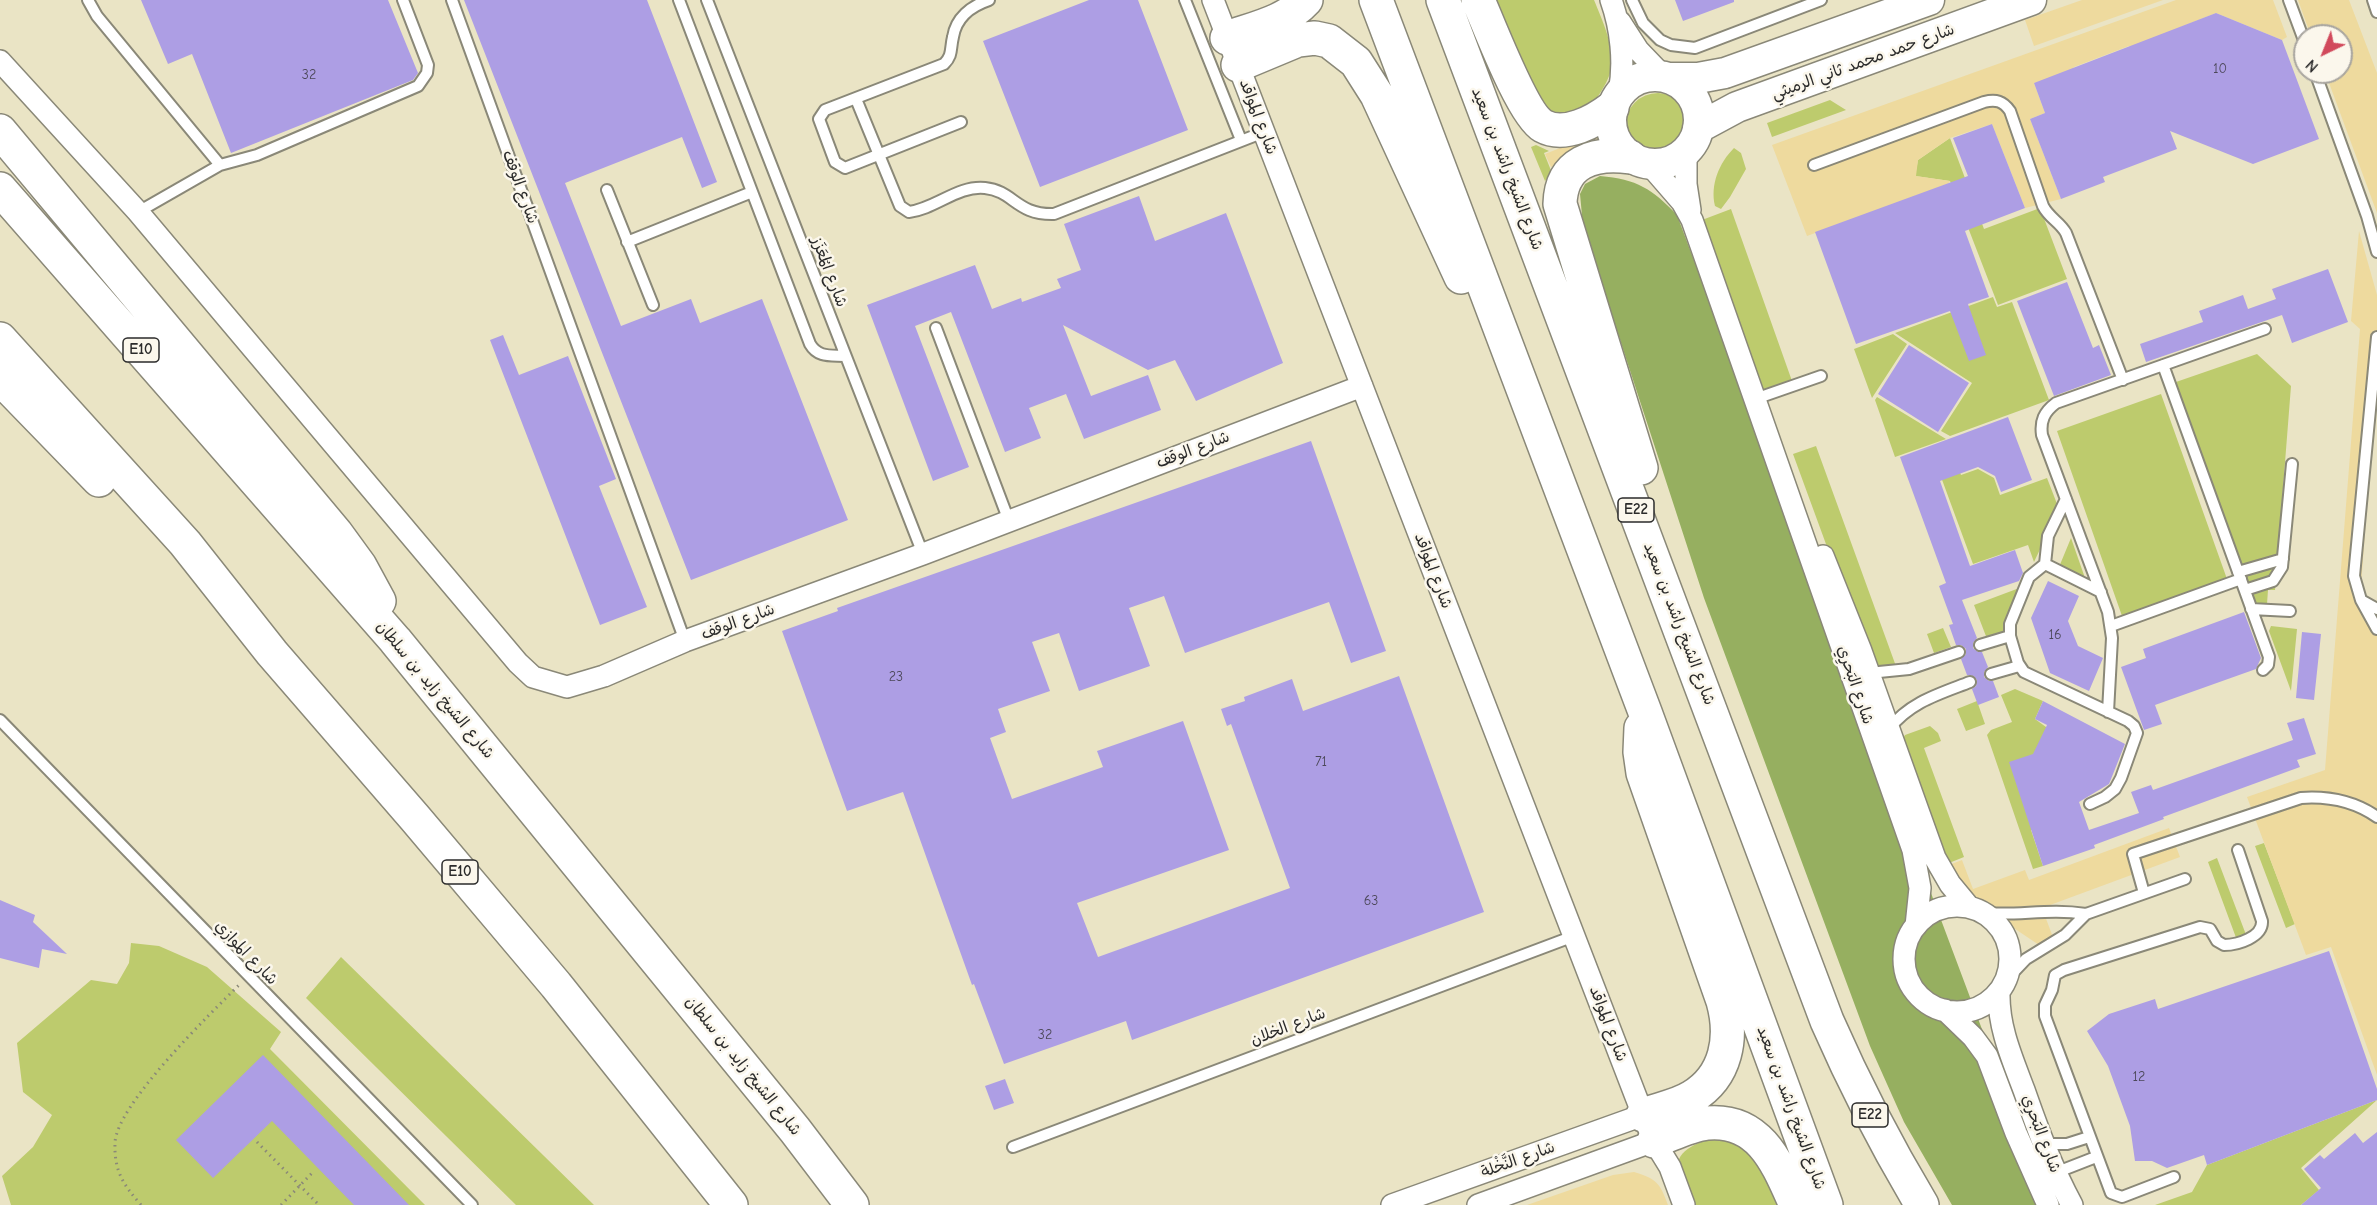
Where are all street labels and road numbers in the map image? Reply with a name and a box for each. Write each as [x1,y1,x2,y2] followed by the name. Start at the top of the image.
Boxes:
[1769,20,1957,104] street label: شارع حمد محمد ثاني الرميثي
[1235,77,1281,157] street label: شارع المواقد
[1467,85,1547,253] street label: شارع الشيخ راشد بن سعيد
[498,148,542,226] street label: شارع الوقف
[807,234,851,310] street label: شارع المُعَزَز
[123,338,159,362] road number: E10
[1154,427,1232,473] street label: شارع الوقف
[1618,498,1654,522] road number: E22
[1410,531,1456,611] street label: شارع المواقد
[1639,540,1719,708] street label: شارع الشيخ راشد بن سعيد
[699,600,777,644] street label: شارع الوقف
[372,617,498,763] street label: شارع الشيخ زايد بن سلطان
[1833,643,1877,727] street label: شارع البَحرِي
[442,860,478,884] road number: E10
[211,917,281,989] street label: شارع الموازي
[1585,984,1631,1064] street label: شارع المواقد
[681,993,805,1139] street label: شارع الشيخ زايد بن سلطان
[1248,1004,1328,1050] street label: شارع الخلان
[1752,1024,1830,1192] street label: شارع الشيخ راشد بن سعيد
[2017,1092,2065,1176] street label: شارع البَحرِي
[1852,1103,1888,1127] road number: E22
[1478,1138,1558,1182] street label: شارع النَّخْلة

